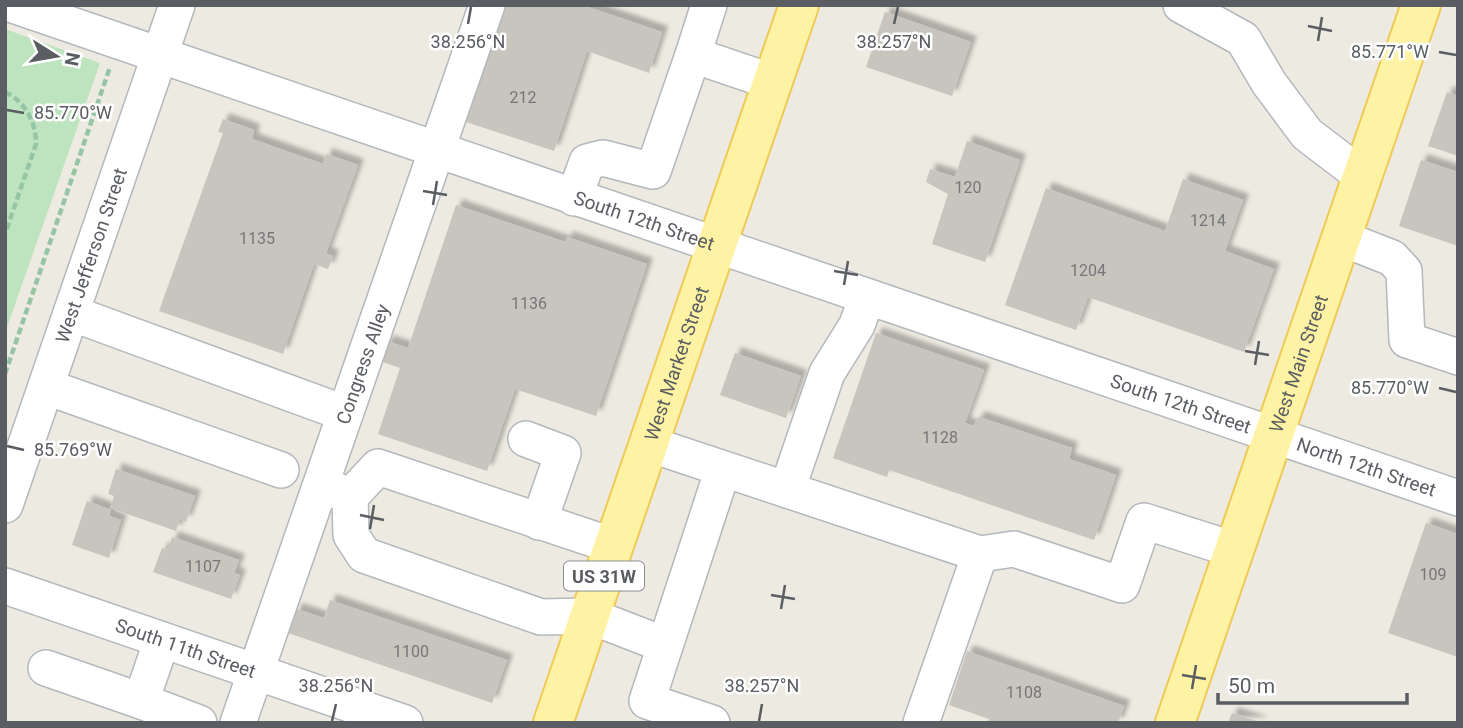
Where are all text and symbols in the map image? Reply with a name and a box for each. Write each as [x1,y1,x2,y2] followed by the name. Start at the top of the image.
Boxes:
[21,21,91,91] north arrow
[431,31,505,52] text: 38.256°N
[857,31,931,52] text: 38.257°N
[1351,41,1429,62] text: 85.771°W
[60,50,85,68] text: N
[510,88,536,107] house number: 212
[34,102,112,123] text: 85.770°W
[50,165,132,346] street label: West Jefferson Street
[955,178,981,197] house number: 120
[571,186,718,255] street label: South 12th Street
[1190,211,1226,230] house number: 1214
[239,229,275,248] house number: 1135
[1070,261,1106,280] house number: 1204
[639,283,713,444] street label: West Market Street
[1264,292,1332,436] street label: West Main Street
[511,294,547,313] house number: 1136
[331,301,394,427] street label: Congress Alley
[1108,369,1254,438] street label: South 12th Street
[1351,377,1429,398] text: 85.770°W
[922,428,958,447] house number: 1128
[1294,432,1439,501] street label: North 12th Street
[34,439,112,460] text: 85.769°W
[185,557,221,576] house number: 1107
[564,562,644,590] road number: US 31W
[1420,565,1446,584] house number: 109
[112,613,259,683] street label: South 11th Street
[393,642,429,661] house number: 1100
[1218,662,1407,706] scale bar
[1228,674,1275,698] text: 50 m
[299,675,373,696] text: 38.256°N
[725,675,799,696] text: 38.257°N
[1006,683,1042,702] house number: 1108

